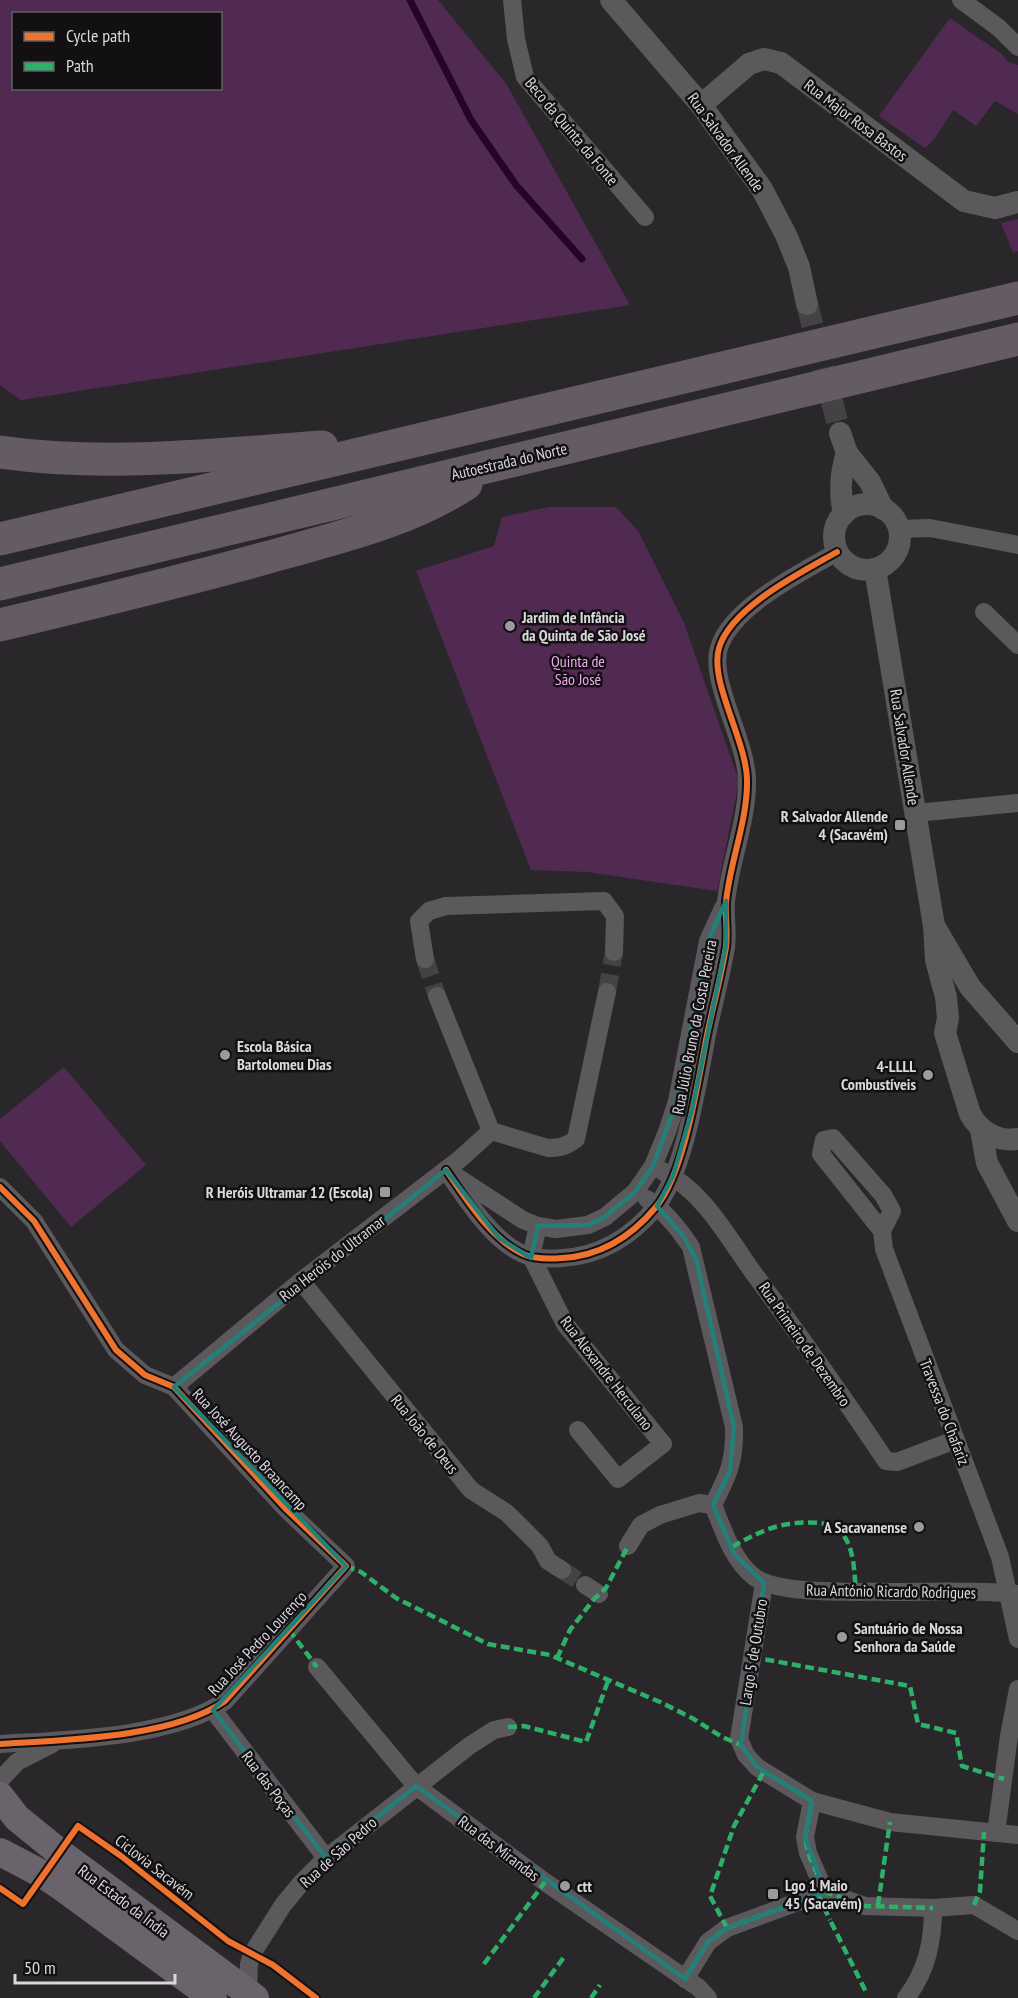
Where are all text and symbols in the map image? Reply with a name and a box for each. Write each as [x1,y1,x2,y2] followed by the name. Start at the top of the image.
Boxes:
[12,12,222,90] legend
[66,24,130,47] text: Cycle path
[66,54,94,77] text: Path
[521,73,623,189] street label: Beco da Quinta da Fonte
[800,75,912,165] street label: Rua Major Rosa Bastos
[683,89,769,195] street label: Rua Salvador Allende
[449,438,569,484] street label: Autoestrada do Norte
[521,607,646,645] place label: Jardim de Infância da Quinta de São José
[503,619,517,633] marker: Jardim de Infância da Quinta de São José
[551,651,605,689] park label: Quinta de São José
[886,687,924,807] street label: Rua Salvador Allende
[781,806,888,844] place label: R Salvador Allende 4 (Sacavém)
[893,818,907,832] marker: R Salvador Allende 4 (Sacavém)
[667,938,721,1116] street label: Rua Júlio Bruno da Costa Pereira
[237,1036,332,1074] place label: Escola Básica Bartolomeu Dias
[218,1048,232,1062] marker: Escola Básica Bartolomeu Dias
[841,1056,916,1094] place label: 4-LLLL Combustíveis
[921,1068,935,1082] marker: 4-LLLL Combustíveis
[206,1182,373,1202] place label: R Heróis Ultramar 12 (Escola)
[378,1185,392,1199] marker: R Heróis Ultramar 12 (Escola)
[275,1210,389,1306] street label: Rua Heróis do Ultramar
[755,1278,855,1410] street label: Rua Primeiro de Dezembro
[556,1312,658,1434] street label: Rua Alexandre Herculano
[916,1356,975,1468] street label: Travessa do Chafariz
[188,1384,312,1514] street label: Rua José Augusto Braancamp
[387,1390,463,1478] street label: Rua João de Deus
[823,1517,907,1537] place label: A Sacavanense
[912,1520,926,1534] marker: A Sacavanense
[806,1580,976,1602] street label: Rua António Ricardo Rodrigues
[203,1586,311,1699] street label: Rua José Pedro Lourenço
[735,1597,771,1707] street label: Largo 5 de Outubro
[854,1618,963,1656] place label: Santuário de Nossa Senhora da Saúde
[835,1630,849,1644] marker: Santuário de Nossa Senhora da Saúde
[238,1747,300,1821] street label: Rua das Poças
[454,1811,544,1885] street label: Rua das Mirandas
[295,1812,381,1892] street label: Rua de São Pedro
[111,1830,199,1904] street label: Ciclovia Sacavém
[74,1860,174,1942] street label: Rua Estado da Índia
[785,1875,862,1913] place label: Lgo 1 Maio 45 (Sacavém)
[577,1876,592,1896] place label: ctt
[558,1879,572,1893] marker: ctt
[766,1887,780,1901] marker: Lgo 1 Maio 45 (Sacavém)
[15,1947,176,1985] scale bar
[24,1956,56,1979] text: 50 m

